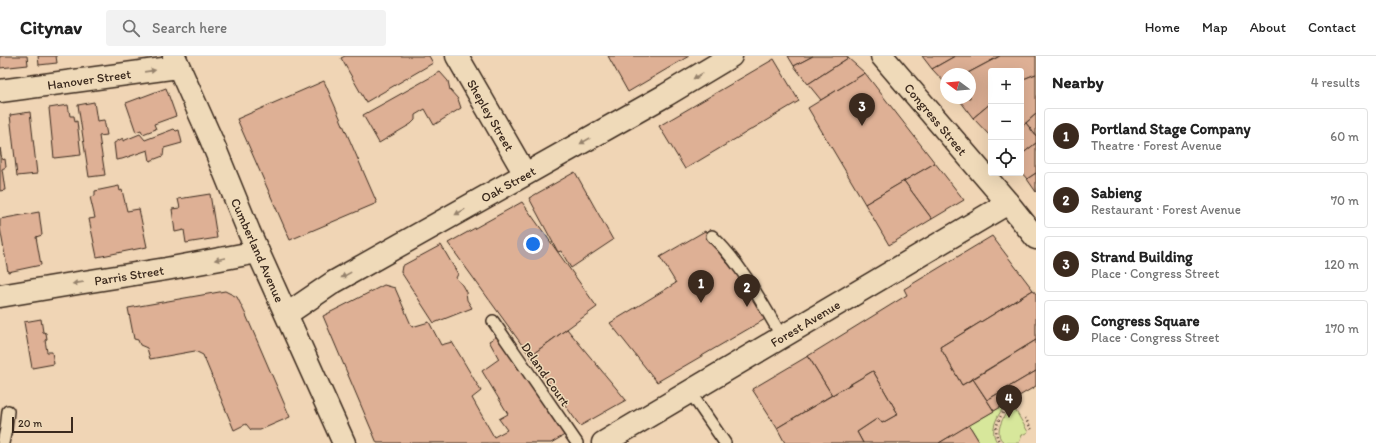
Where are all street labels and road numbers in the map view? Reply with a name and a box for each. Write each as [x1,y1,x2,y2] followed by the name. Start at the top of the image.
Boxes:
[46,66,132,93] street label: Hanover Street
[464,77,517,154] street label: Shepley Street
[901,80,970,158] street label: Congress Street
[478,163,538,206] street label: Oak Street
[228,196,287,305] street label: Cumberland Avenue
[93,263,165,288] street label: Parris Street
[768,297,843,350] street label: Forest Avenue
[518,340,573,409] street label: Deland Court

